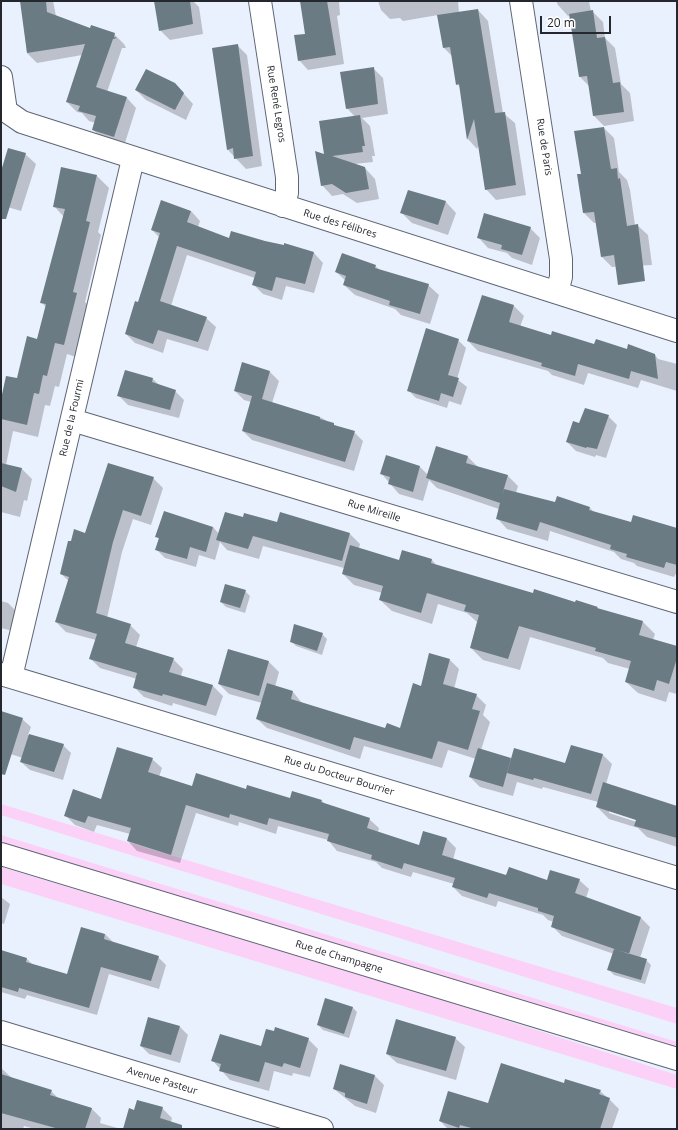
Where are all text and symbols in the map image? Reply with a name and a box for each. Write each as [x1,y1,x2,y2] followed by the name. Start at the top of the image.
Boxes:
[542,8,613,34] scale bar
[547,14,575,31] text: 20 m
[264,65,288,143] street label: Rue René Legros
[534,118,554,176] street label: Rue de Paris
[302,207,378,241] street label: Rue des Félibres
[57,378,87,458] street label: Rue de la Fourmi
[346,497,402,525] street label: Rue Mireille
[283,754,395,798] street label: Rue du Docteur Bourrier
[294,938,384,976] street label: Rue de Champagne
[125,1065,199,1097] street label: Avenue Pasteur

